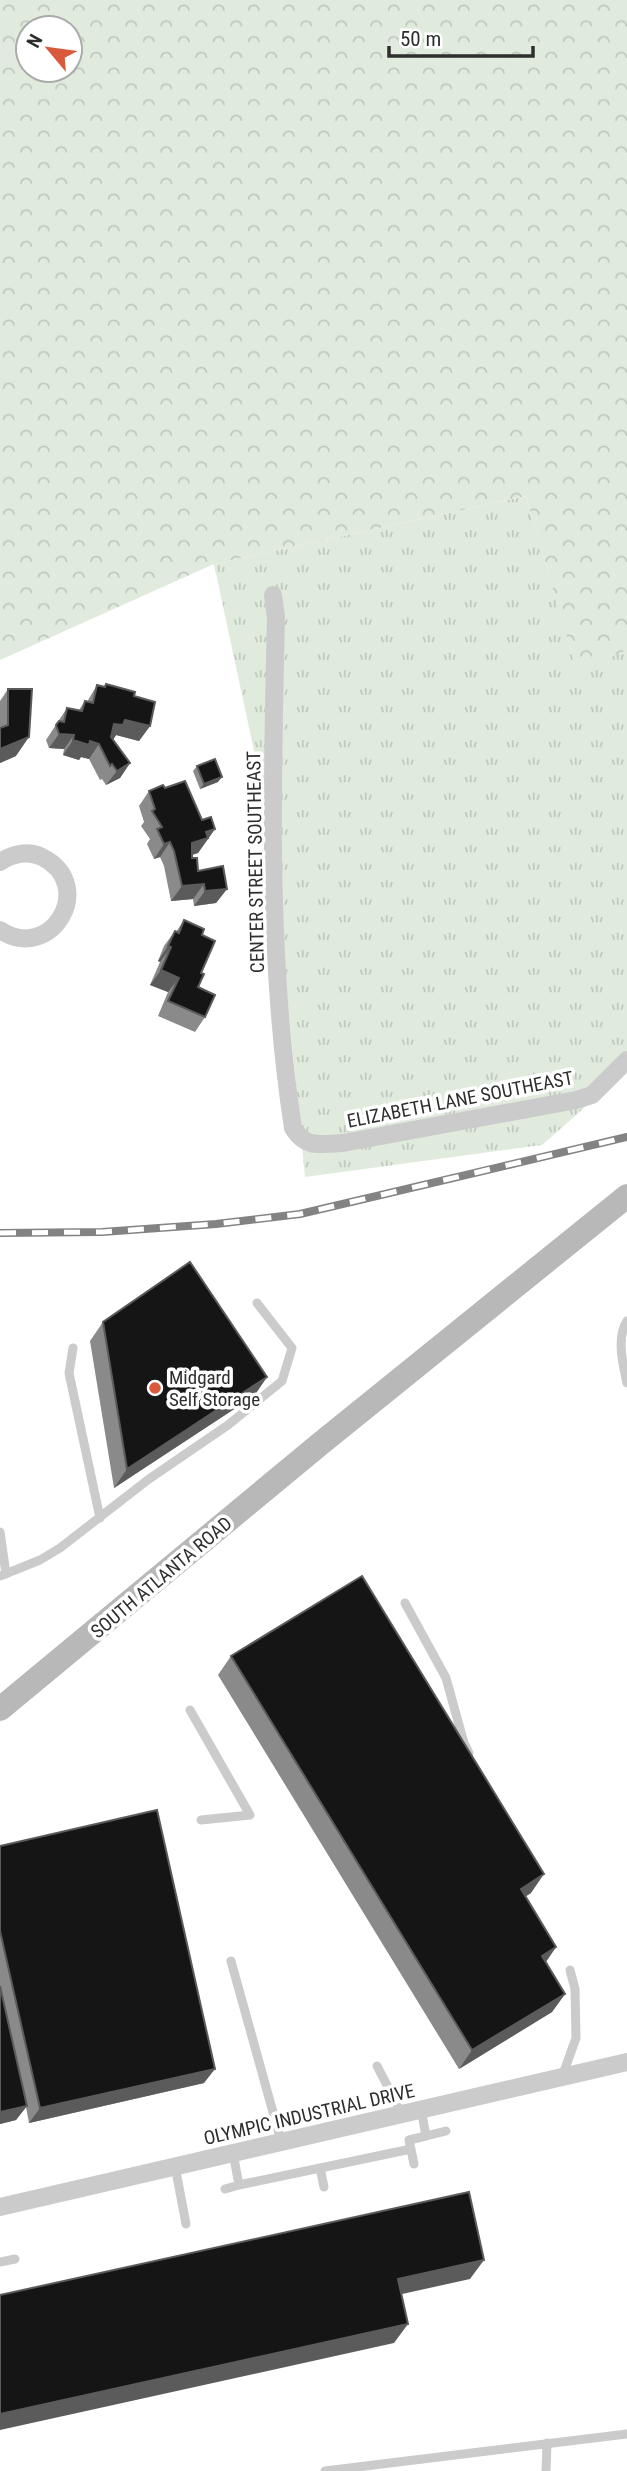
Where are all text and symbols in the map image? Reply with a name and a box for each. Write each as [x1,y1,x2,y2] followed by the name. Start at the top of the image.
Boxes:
[14,14,84,84] north arrow
[389,14,532,58] scale bar
[400,27,441,51] text: 50 m
[22,30,47,52] text: N
[242,751,269,973] street label: CENTER STREET SOUTHEAST
[345,1066,575,1133] street label: ELIZABETH LANE SOUTHEAST
[169,1366,260,1411] place label: Midgard Self Storage
[147,1380,163,1396] marker: Midgard Self Storage
[86,1512,236,1643] street label: SOUTH ATLANTA ROAD
[201,2079,417,2150] street label: OLYMPIC INDUSTRIAL DRIVE

